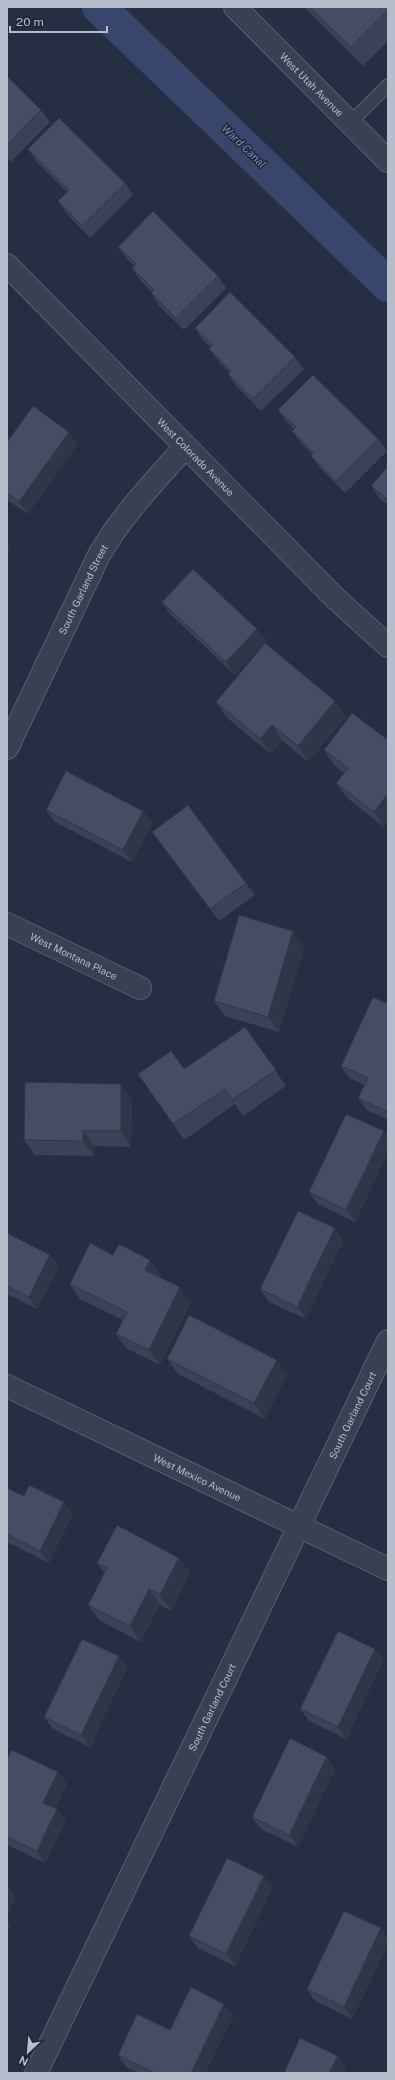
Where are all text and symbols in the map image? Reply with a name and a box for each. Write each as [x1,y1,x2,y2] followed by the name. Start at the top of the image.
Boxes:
[10,8,107,34] scale bar
[16,15,44,29] text: 20 m
[278,50,346,119] street label: West Utah Avenue
[219,122,269,170] water label: Ward Canal
[155,415,237,498] street label: West Colorado Avenue
[56,542,110,636] street label: South Garland Street
[28,930,119,982] street label: West Montana Place
[326,1369,379,1461] street label: South Garland Court
[151,1451,243,1504] street label: West Mexico Avenue
[186,1661,238,1753] street label: South Garland Court
[8,2032,48,2072] north arrow
[17,2054,30,2068] text: N

